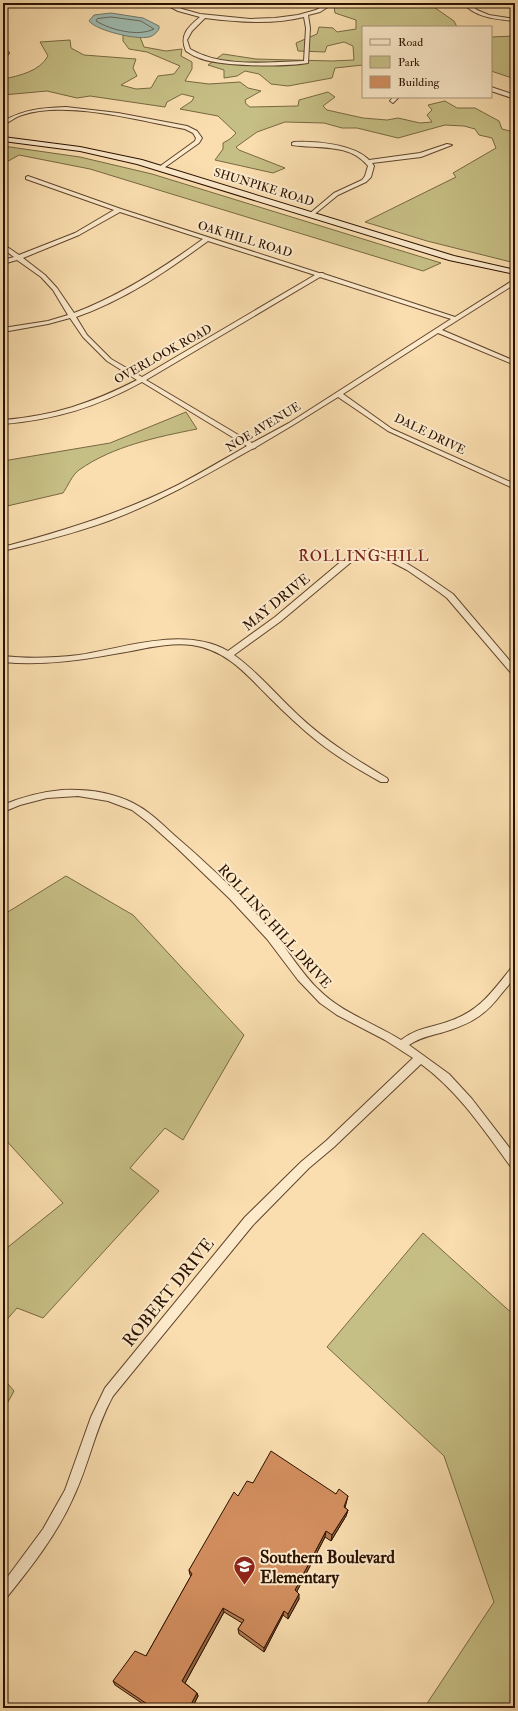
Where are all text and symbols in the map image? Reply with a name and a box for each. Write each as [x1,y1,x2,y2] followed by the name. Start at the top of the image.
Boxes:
[362,26,492,98] legend
[398,35,423,50] text: Road
[398,55,420,70] text: Park
[398,75,441,90] text: Building
[212,165,316,210] street label: SHUNPIKE ROAD
[196,218,294,261] street label: OAK HILL ROAD
[112,321,215,388] street label: OVERLOOK ROAD
[223,399,304,456] street label: NOE AVENUE
[392,411,468,458] street label: DALE DRIVE
[298,547,430,566] district label: ROLLING HILL
[239,570,313,635] street label: MAY DRIVE
[214,861,335,992] street label: ROLLING HILL DRIVE
[118,1234,219,1351] street label: ROBERT DRIVE
[260,1547,396,1589] place label: Southern Boulevard Elementary
[231,1554,257,1587] school or university icon: Southern Boulevard Elementary

